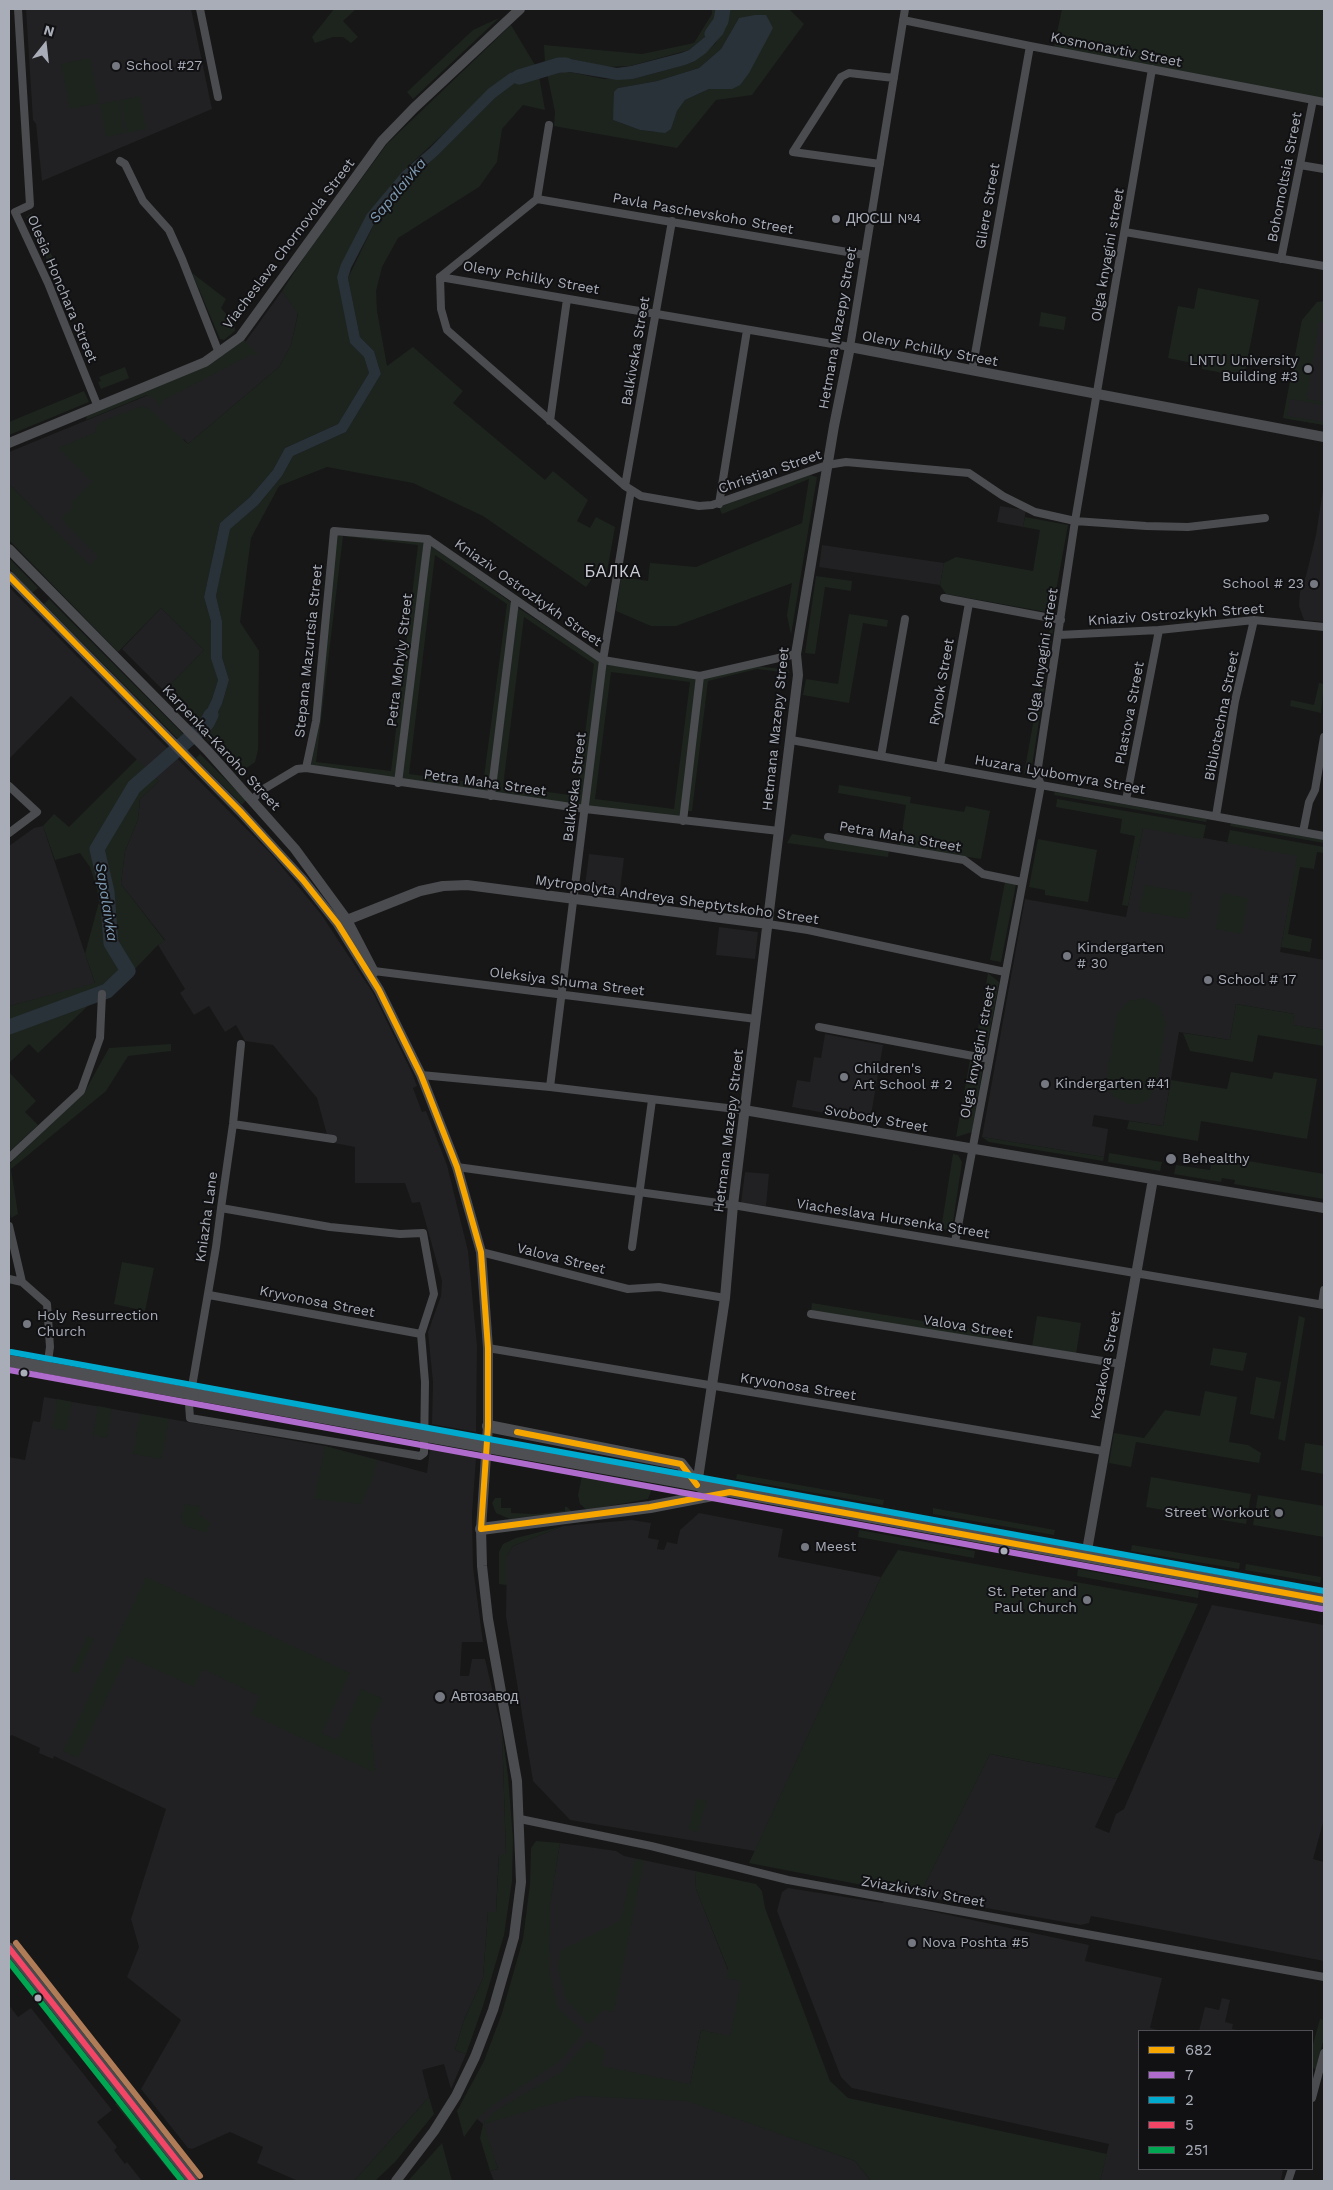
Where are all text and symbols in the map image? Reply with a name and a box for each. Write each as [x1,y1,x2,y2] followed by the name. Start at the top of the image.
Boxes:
[20,20,70,70] north arrow
[42,21,56,40] text: N
[1049,29,1183,71] street label: Kosmonavtiv Street
[126,58,202,74] place label: School #27
[110,60,122,72] marker: School #27
[1264,111,1306,243] street label: Bohomoltsia Street
[366,155,430,227] water label: Sapalaivka
[219,156,359,332] street label: Viacheslava Chornovola Street
[972,162,1004,250] street label: Gliere Street
[1088,187,1128,323] street label: Olga knyagini street
[611,190,795,238] street label: Pavla Paschevskoho Street
[846,211,921,227] place label: ДЮСШ №4
[23,213,101,365] street label: Olesia Honchara Street
[830,213,842,225] marker: ДЮСШ №4
[815,246,861,410] street label: Hetmana Mazepy Street
[461,258,601,298] street label: Oleny Pchilky Street
[618,295,654,407] street label: Balkivska Street
[861,328,999,370] street label: Oleny Pchilky Street
[1189,353,1298,386] place label: LNTU University Building #3
[1302,363,1314,375] marker: LNTU University Building #3
[716,446,824,498] street label: Christian Street
[451,536,605,650] street label: Kniaziv Ostrozkykh Street
[584,562,642,582] district label: БАЛКА
[292,564,326,738] street label: Stepana Mazurtsia Street
[1223,576,1304,592] place label: School # 23
[1308,578,1320,590] marker: School # 23
[1024,587,1062,723] street label: Olga knyagini street
[383,592,417,728] street label: Petra Mohyly Street
[1087,600,1265,630] street label: Kniaziv Ostrozkykh Street
[926,637,958,727] street label: Rynok Street
[759,646,793,812] street label: Hetmana Mazepy Street
[1201,650,1243,782] street label: Bibliotechna Street
[1112,660,1148,766] street label: Plastova Street
[158,682,284,814] street label: Karpenka-Karoho Street
[560,731,590,843] street label: Balkivska Street
[973,752,1147,798] street label: Huzara Lyubomyra Street
[423,766,547,800] street label: Petra Maha Street
[838,818,962,856] street label: Petra Maha Street
[91,861,121,943] water label: Sapalaivka
[534,872,820,928] street label: Mytropolyta Andreya Sheptytskoho Street
[1077,940,1164,972] place label: Kindergarten # 30
[1061,950,1073,962] marker: Kindergarten # 30
[489,964,645,1000] street label: Oleksiya Shuma Street
[1218,972,1296,988] place label: School # 17
[1202,974,1214,986] marker: School # 17
[957,984,999,1120] street label: Olga knyagini street
[711,1048,747,1214] street label: Hetmana Mazepy Street
[854,1061,952,1094] place label: Children's Art School # 2
[838,1071,850,1083] marker: Children's Art School # 2
[1055,1076,1170,1092] place label: Kindergarten #41
[1039,1078,1051,1090] marker: Kindergarten #41
[823,1102,929,1136] street label: Svobody Street
[1182,1151,1249,1167] place label: Behealthy
[1164,1152,1178,1166] marker: Behealthy
[192,1171,222,1263] street label: Kniazha Lane
[795,1195,991,1243] street label: Viacheslava Hursenka Street
[515,1240,607,1278] street label: Valova Street
[258,1283,376,1321] street label: Kryvonosa Street
[37,1308,158,1340] place label: Holy Resurrection Church
[1087,1309,1125,1421] street label: Kozakova Street
[922,1312,1014,1342] street label: Valova Street
[21,1318,33,1330] marker: Holy Resurrection Church
[19,1368,29,1378] unlabelled marker
[739,1370,857,1404] street label: Kryvonosa Street
[1164,1505,1269,1521] place label: Street Workout
[1273,1507,1285,1519] marker: Street Workout
[815,1539,856,1555] place label: Meest
[799,1541,811,1553] marker: Meest
[999,1546,1009,1556] unlabelled marker
[988,1584,1077,1616] place label: St. Peter and Paul Church
[1081,1594,1093,1606] marker: St. Peter and Paul Church
[451,1689,518,1705] place label: Автозавод
[433,1690,447,1704] marker: Автозавод
[860,1873,986,1911] street label: Zviazkivtsiv Street
[922,1935,1029,1951] place label: Nova Poshta #5
[906,1937,918,1949] marker: Nova Poshta #5
[33,1993,43,2003] unlabelled marker
[1138,2030,1313,2170] legend
[1185,2041,1212,2059] text: 682
[1185,2066,1193,2084] text: 7
[1185,2091,1194,2109] text: 2
[1185,2116,1194,2134] text: 5
[1185,2141,1208,2159] text: 251

